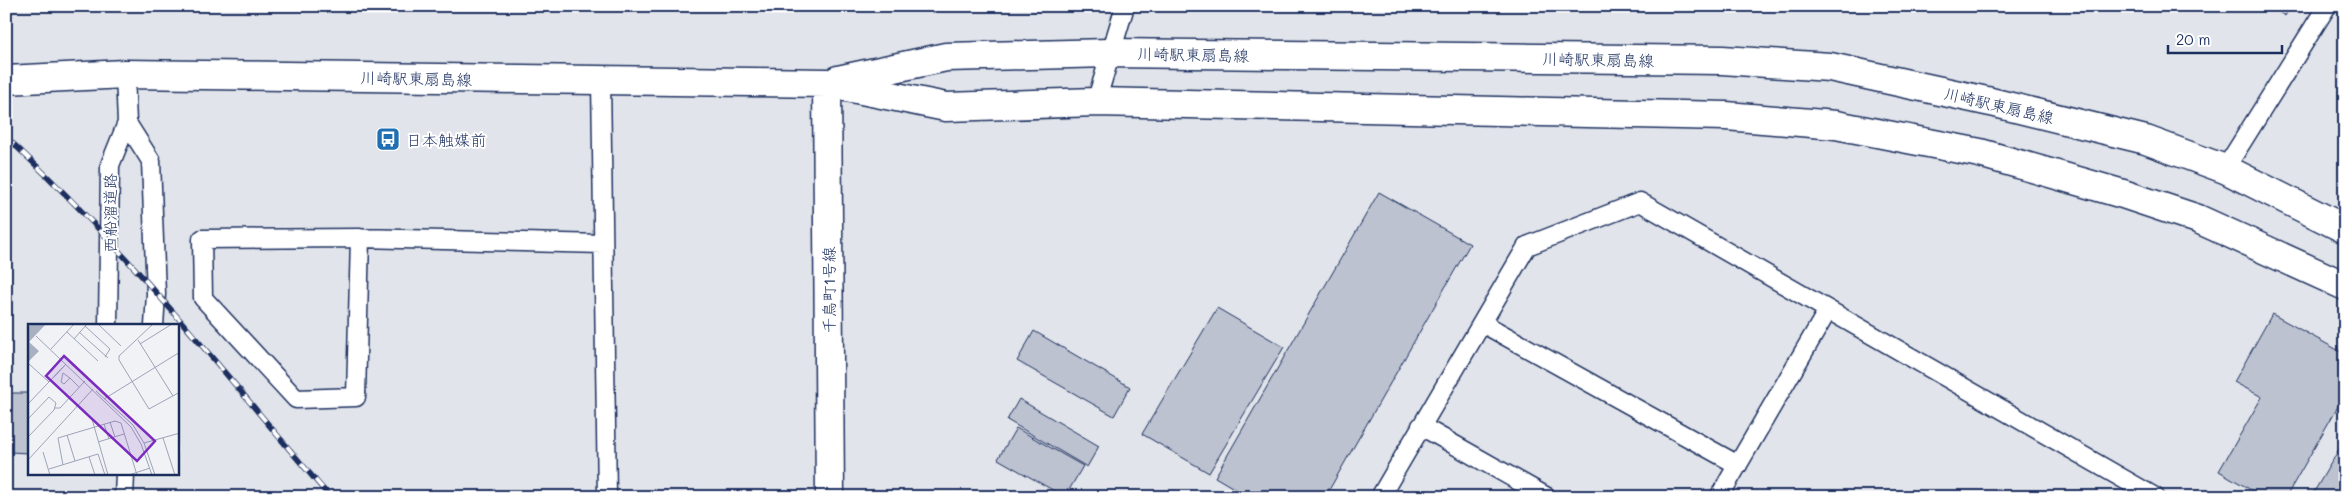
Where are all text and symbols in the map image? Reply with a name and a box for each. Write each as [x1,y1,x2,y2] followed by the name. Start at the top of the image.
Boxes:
[2168,22,2282,54] scale bar
[2176,29,2210,49] text: 20 m
[1137,43,1249,65] street label: 川崎駅東扇島線
[1542,48,1654,70] street label: 川崎駅東扇島線
[360,67,472,89] street label: 川崎駅東扇島線
[1942,82,2056,128] street label: 川崎駅東扇島線
[375,126,401,152] bus stop icon: 日本触媒前
[406,129,486,150] place label: 日本触媒前
[99,173,120,253] street label: 西船溜道路
[818,246,839,334] street label: 千鳥町1号線
[28,324,179,476] inset map

